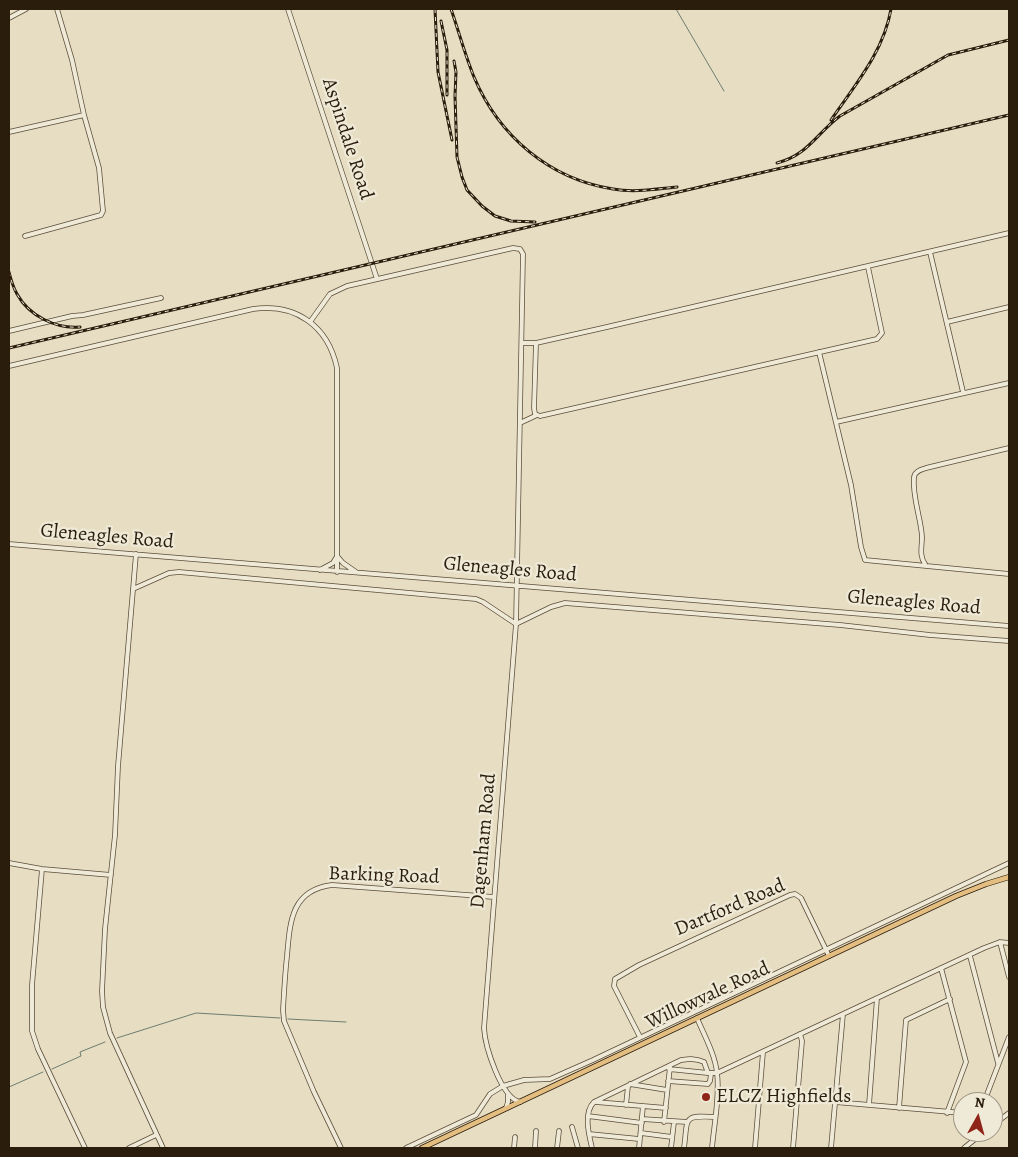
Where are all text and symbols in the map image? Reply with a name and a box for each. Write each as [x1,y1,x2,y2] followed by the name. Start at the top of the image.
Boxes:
[316,75,378,203] street label: Aspindale Road
[39,519,175,555] street label: Gleneagles Road
[442,552,578,588] street label: Gleneagles Road
[846,585,982,621] street label: Gleneagles Road
[466,772,502,910] street label: Dagenham Road
[328,862,440,890] street label: Barking Road
[671,874,789,942] street label: Dartford Road
[642,957,774,1035] street label: Willowvale Road
[716,1085,851,1109] place label: ELCZ Highfields
[700,1091,712,1103] marker: ELCZ Highfields
[953,1092,1003,1142] north arrow
[974,1093,986,1113] text: N

